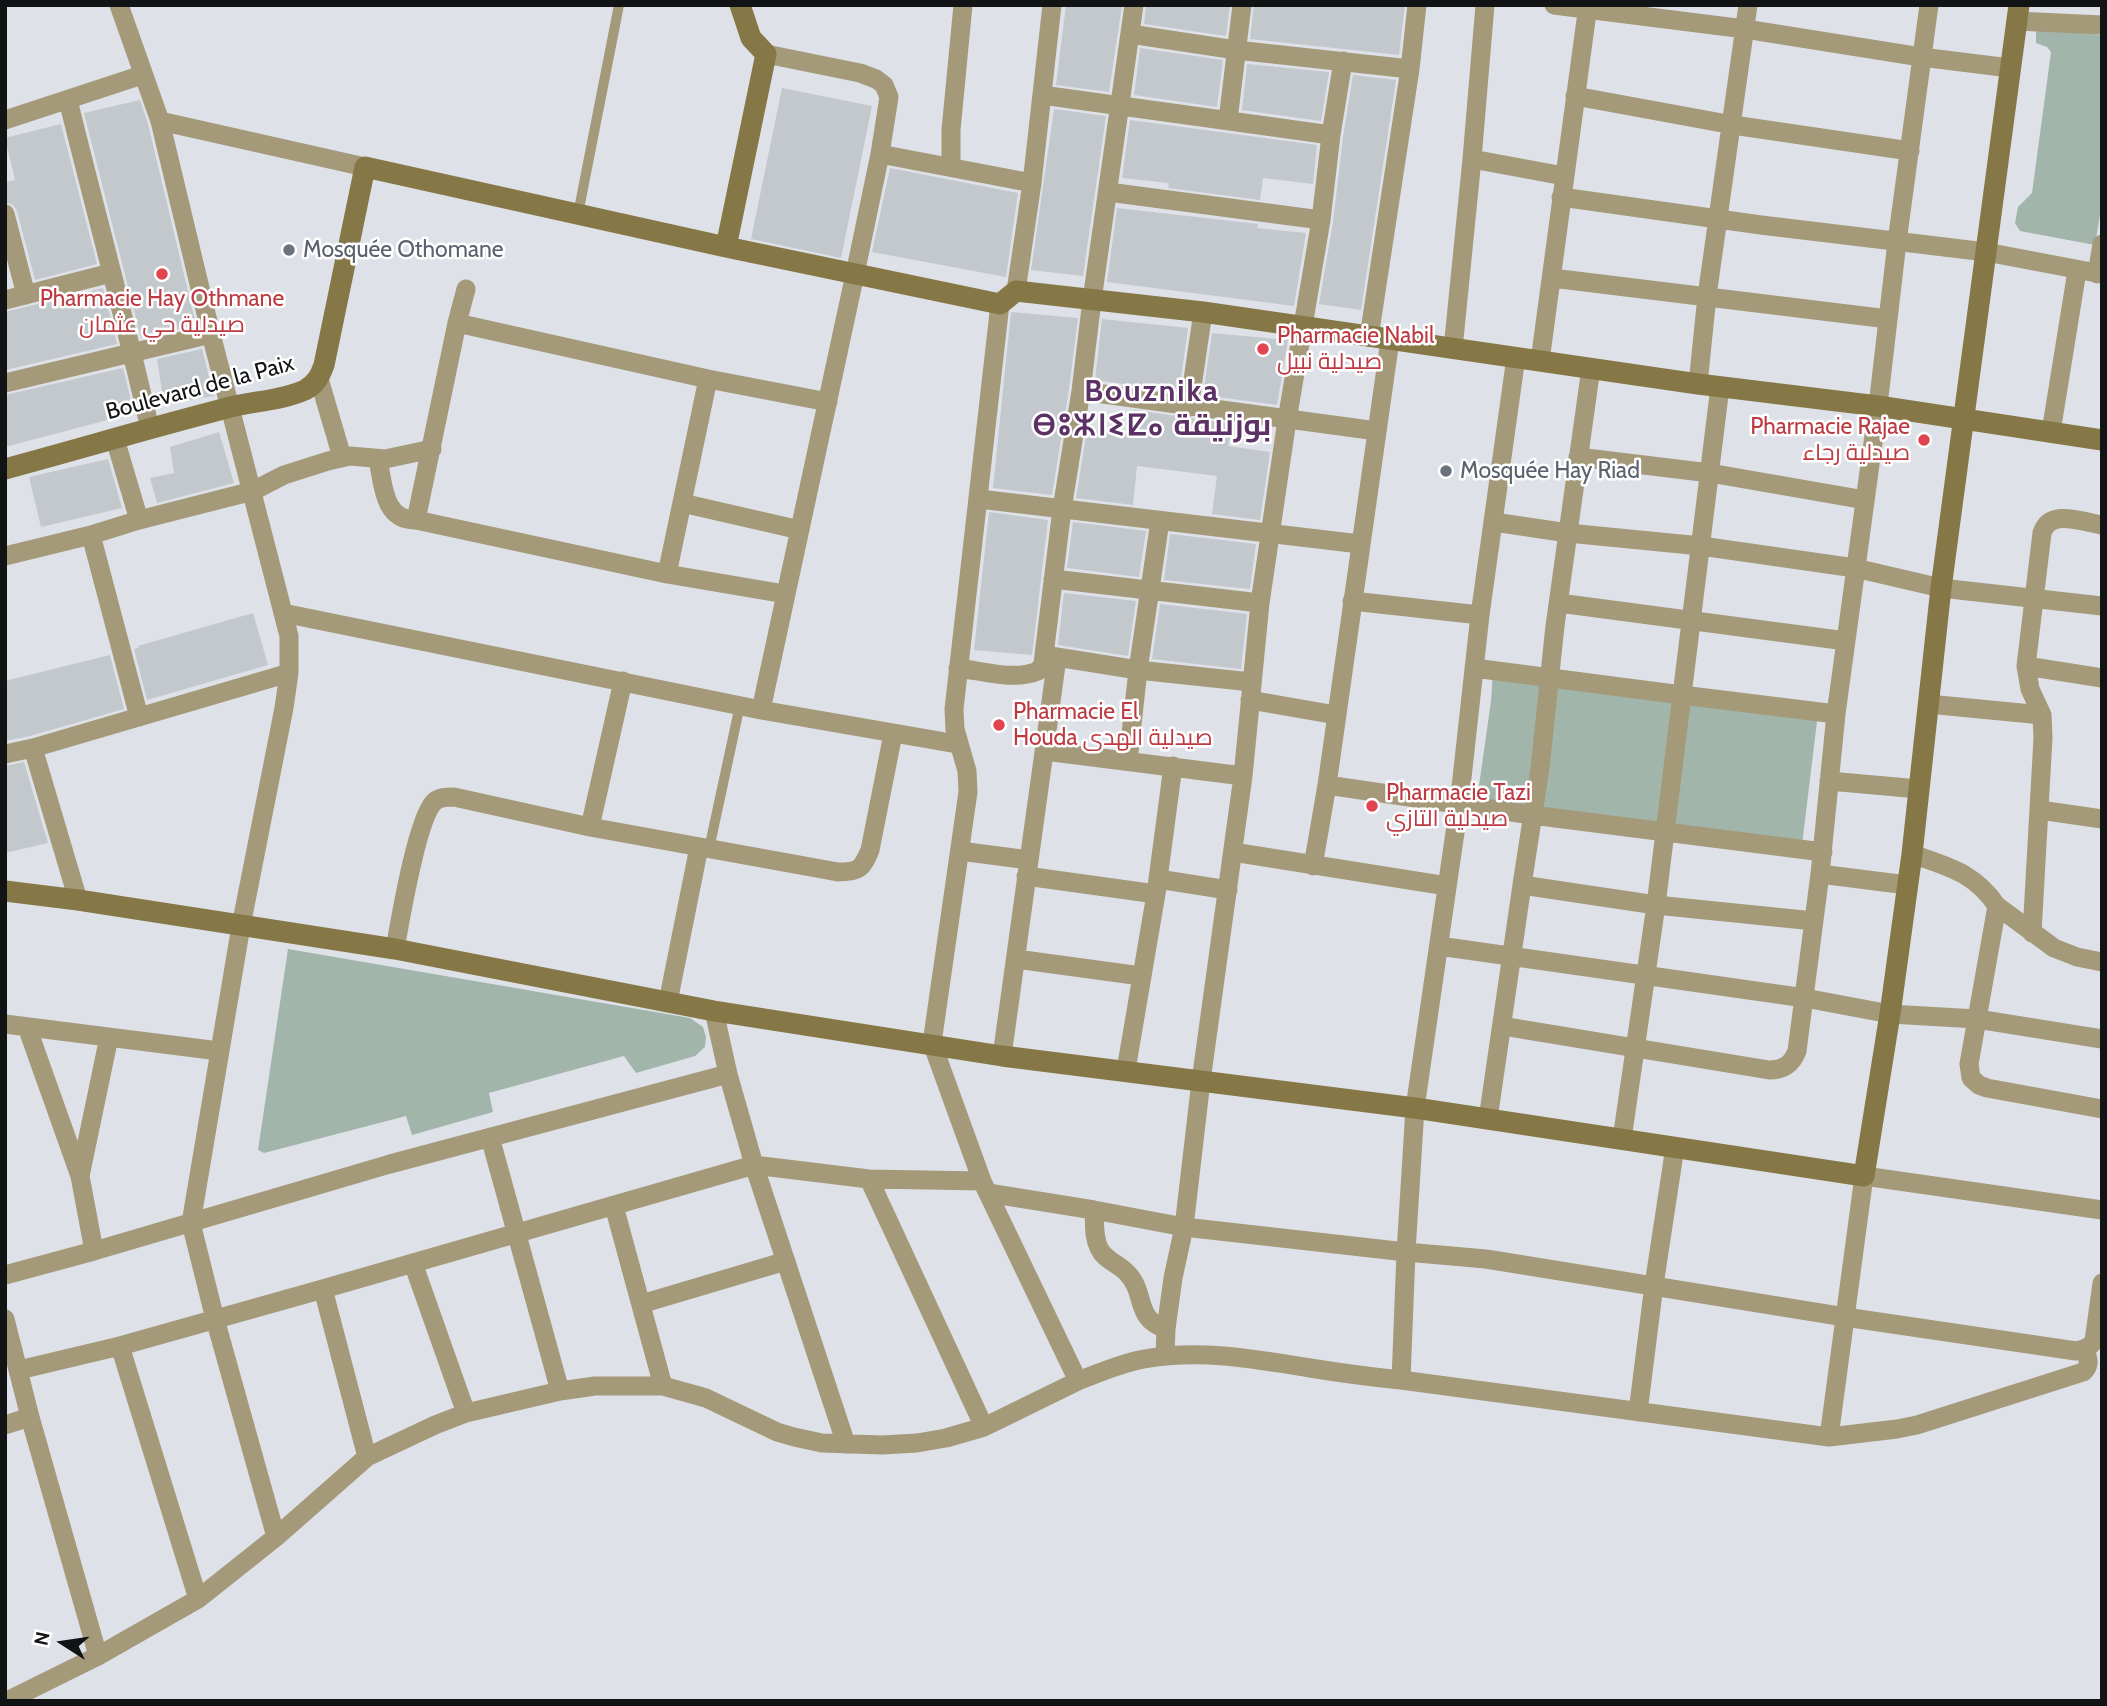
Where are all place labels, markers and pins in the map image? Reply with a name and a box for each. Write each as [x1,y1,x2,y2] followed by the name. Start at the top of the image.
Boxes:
[303,236,504,264] place label: Mosquée Othomane
[281,242,297,258] marker: Mosquée Othomane
[154,266,170,282] marker: Pharmacie Hay Othmane صيدلية حي عثمان
[40,285,284,339] place label: Pharmacie Hay Othmane صيدلية حي عثمان
[1277,322,1434,376] place label: Pharmacie Nabil صيدلية نبيل
[1255,341,1271,357] marker: Pharmacie Nabil صيدلية نبيل
[1750,413,1910,467] place label: Pharmacie Rajae صيدلية رجاء
[1916,432,1932,448] marker: Pharmacie Rajae صيدلية رجاء
[1460,457,1640,485] place label: Mosquée Hay Riad
[1438,463,1454,479] marker: Mosquée Hay Riad
[1013,698,1213,752] place label: Pharmacie El Houda صيدلية الهدى
[991,717,1007,733] marker: Pharmacie El Houda صيدلية الهدى
[1386,779,1531,833] place label: Pharmacie Tazi صيدلية التازي
[1364,798,1380,814] marker: Pharmacie Tazi صيدلية التازي

